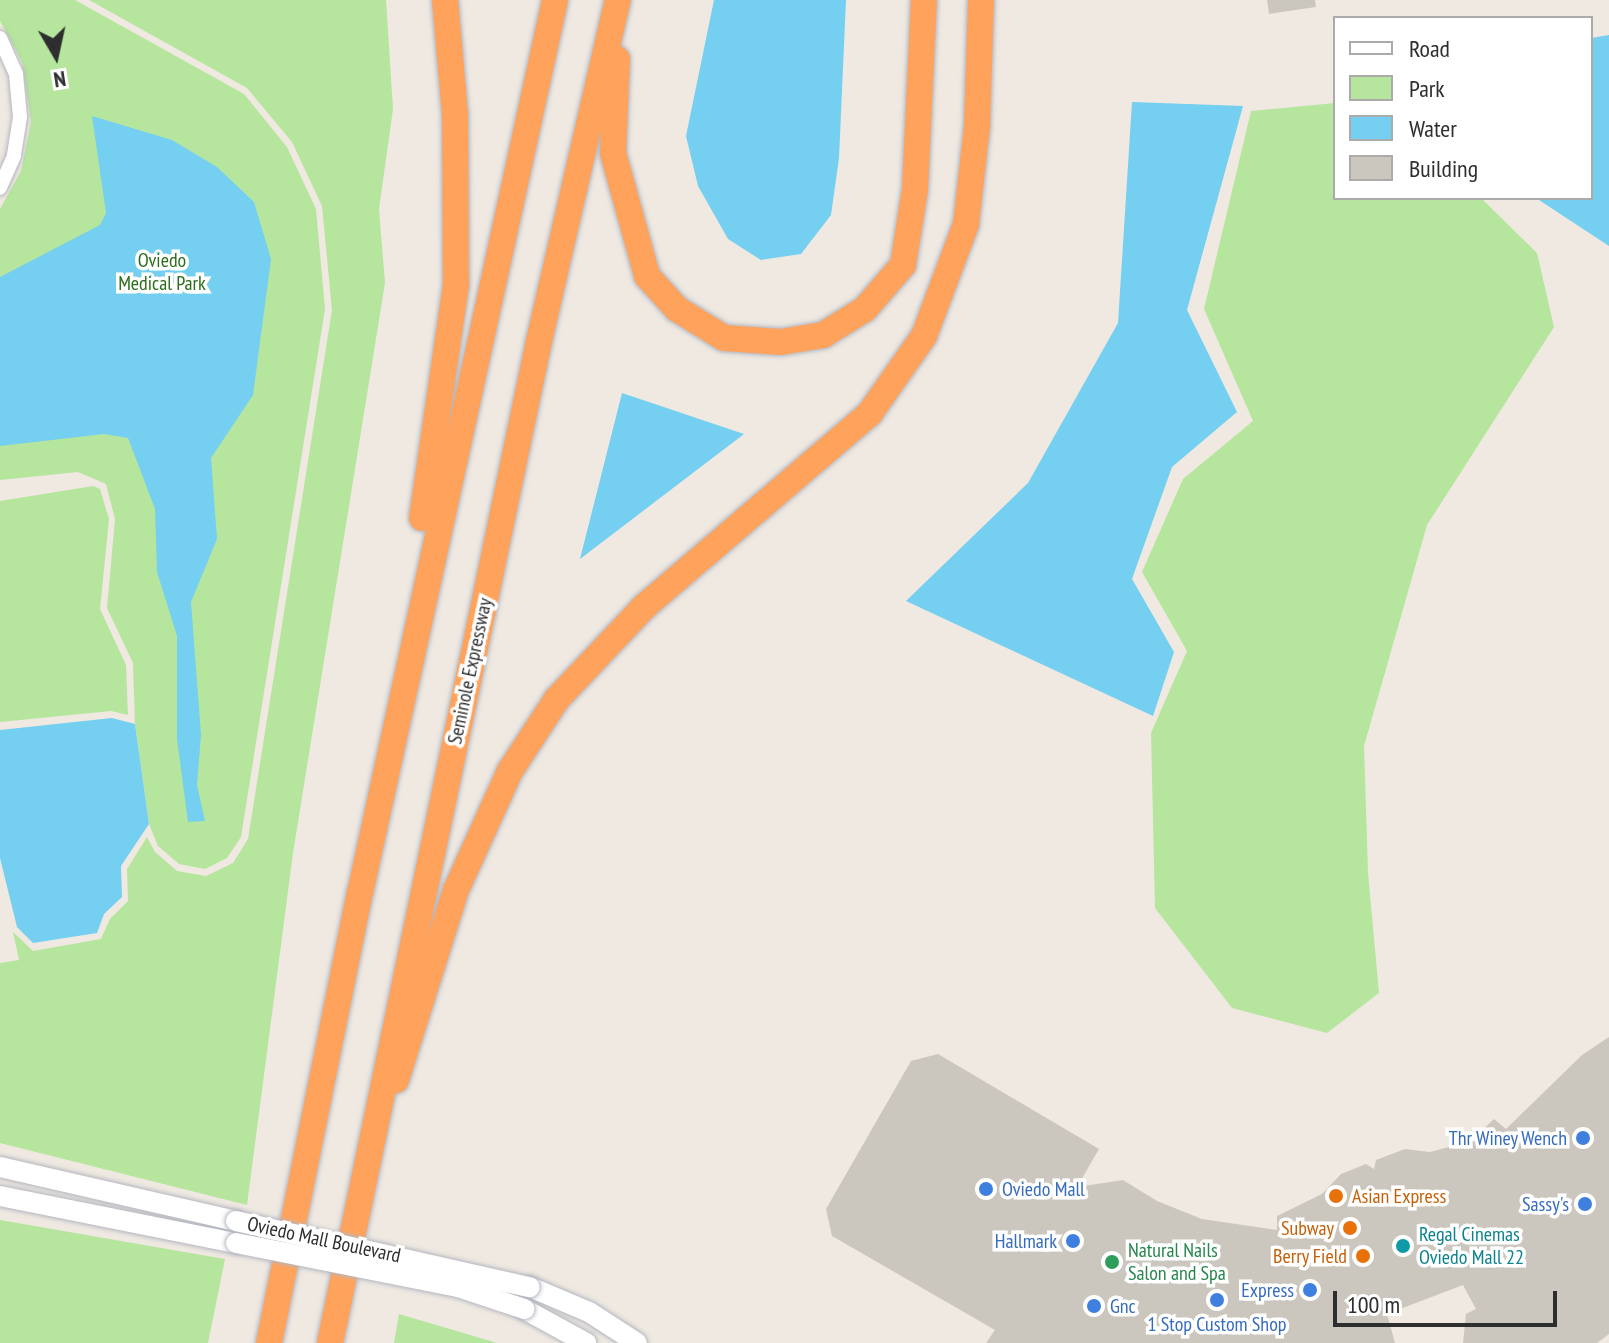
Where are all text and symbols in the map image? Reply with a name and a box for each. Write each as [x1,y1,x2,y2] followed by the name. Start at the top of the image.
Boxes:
[16,16,96,96] north arrow
[1333,16,1593,200] legend
[1409,33,1450,64] text: Road
[52,65,68,94] text: N
[1409,73,1445,104] text: Park
[1409,113,1457,144] text: Water
[1409,153,1478,184] text: Building
[118,249,206,296] park label: Oviedo Medical Park
[443,596,497,746] street label: Seminole Expressway
[1448,1126,1567,1150] place label: Thr Winey Wench
[1574,1129,1592,1147] marker: Thr Winey Wench
[1002,1177,1085,1201] place label: Oviedo Mall
[977,1180,995,1198] marker: Oviedo Mall
[1352,1184,1446,1208] place label: Asian Express
[1327,1187,1345,1205] marker: Asian Express
[1522,1192,1569,1216] place label: Sassy's
[1576,1195,1594,1213] marker: Sassy's
[245,1212,403,1268] street label: Oviedo Mall Boulevard
[1281,1216,1334,1240] place label: Subway
[1341,1219,1359,1237] marker: Subway
[1419,1222,1524,1269] place label: Regal Cinemas Oviedo Mall 22
[995,1229,1057,1253] place label: Hallmark
[1064,1232,1082,1250] marker: Hallmark
[1394,1237,1412,1255] marker: Regal Cinemas Oviedo Mall 22
[1128,1238,1226,1285] place label: Natural Nails Salon and Spa
[1272,1244,1347,1268] place label: Berry Field
[1354,1247,1372,1265] marker: Berry Field
[1103,1253,1121,1271] marker: Natural Nails Salon and Spa
[1337,1275,1561,1325] scale bar
[1241,1278,1294,1302] place label: Express
[1301,1281,1319,1299] marker: Express
[1347,1289,1400,1320] text: 100 m
[1208,1291,1226,1309] marker: 1 Stop Custom Shop
[1110,1294,1136,1318] place label: Gnc
[1085,1297,1103,1315] marker: Gnc
[1148,1312,1286,1336] place label: 1 Stop Custom Shop

